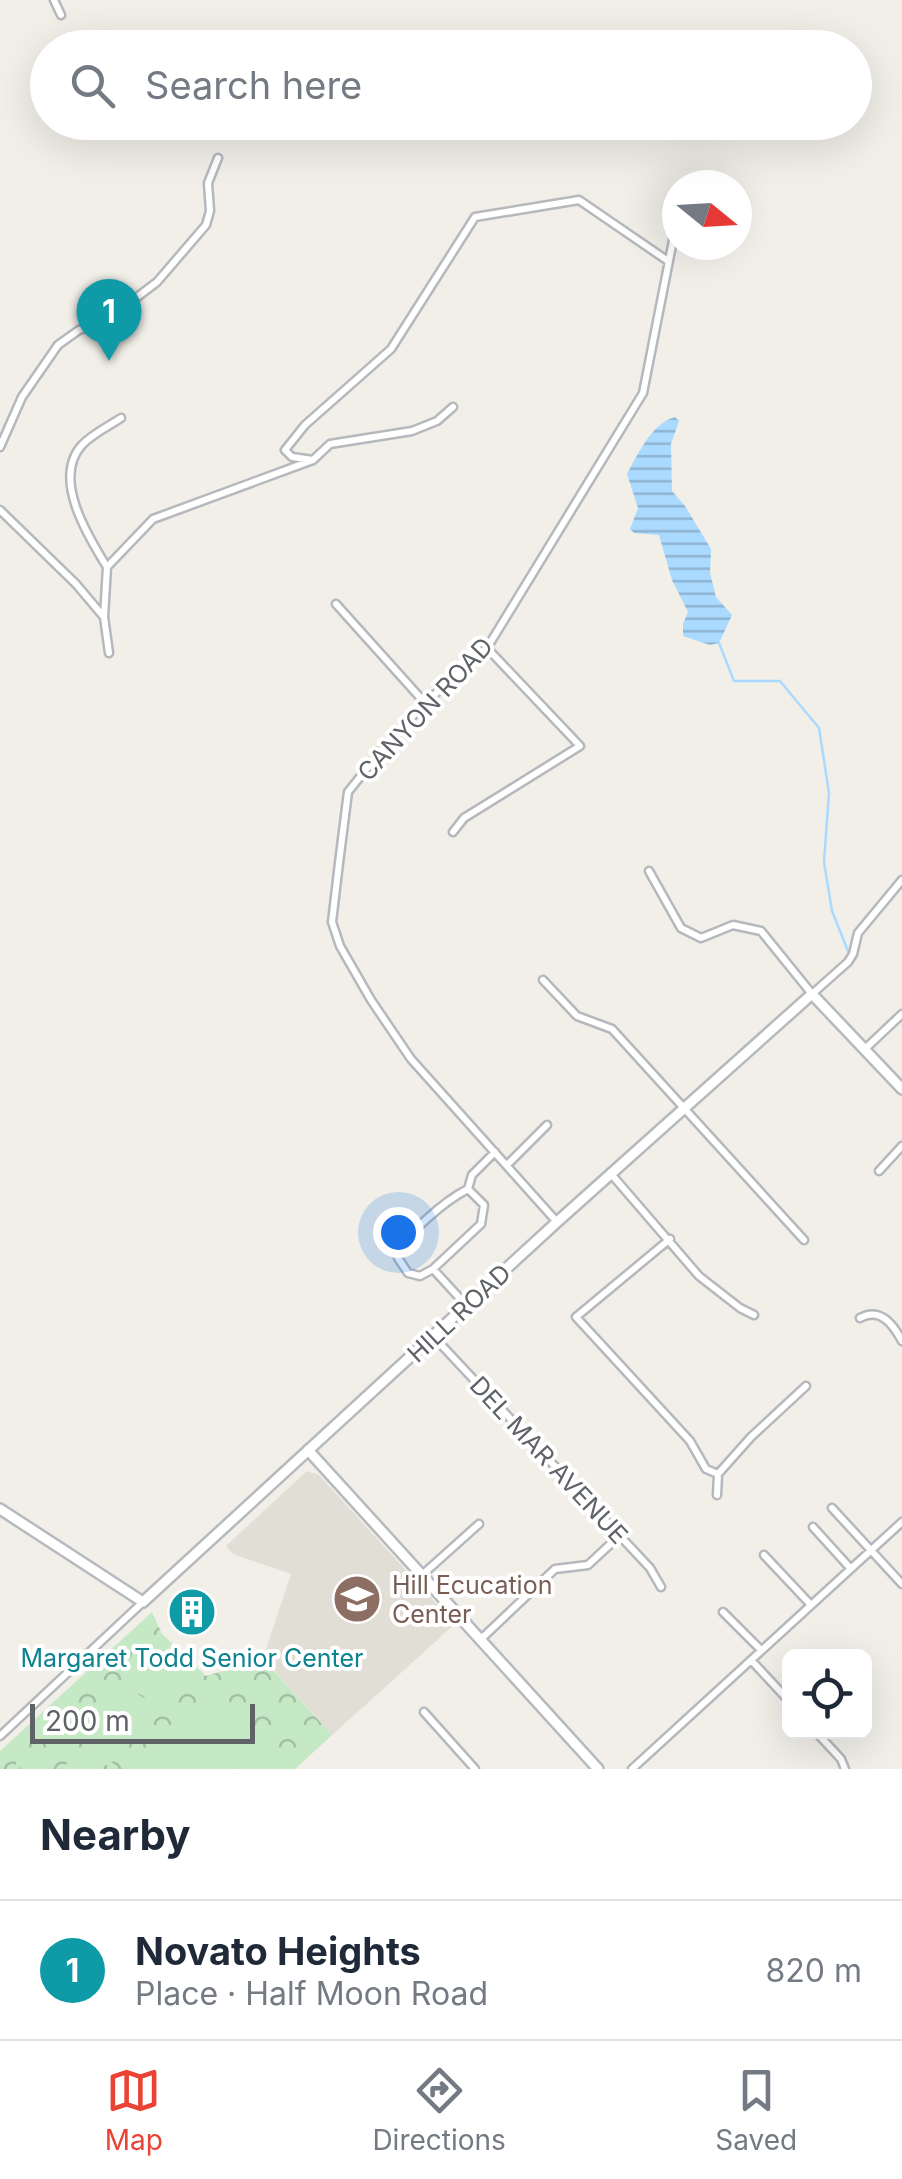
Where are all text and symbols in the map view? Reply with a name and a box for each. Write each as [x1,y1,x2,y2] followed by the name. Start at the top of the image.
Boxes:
[30,30,872,140] search box
[65,58,120,113] icon: search
[145,62,362,108] text: Search here
[662,170,752,260] north arrow
[76,278,142,361] pin: 1
[351,631,499,787] street label: CANYON ROAD
[373,1207,424,1258] your location
[401,1258,517,1368] street label: HILL ROAD
[464,1370,634,1550] street label: DEL MAR AVENUE
[392,1570,552,1629] place label: Hill Ecucation Center
[331,1573,383,1625] school or university icon: Hill Ecucation Center
[166,1586,218,1638] building icon: Margaret Todd Senior Center
[21,1643,364,1673] place label: Margaret Todd Senior Center
[782,1649,872,1739] map controls
[782,1649,872,1739] button: locate
[30,1699,255,1744] scale bar
[45,1704,130,1738] text: 200 m
[40,1809,191,1860] text: Nearby
[135,1928,421,1974] text: Novato Heights
[66,1951,79,1990] text: 1
[765,1951,862,1990] text: 820 m
[135,1974,488,2013] text: Place · Half Moon Road
[105,2063,163,2157] tab: Map
[372,2063,506,2157] tab: Directions
[715,2063,797,2157] tab: Saved

